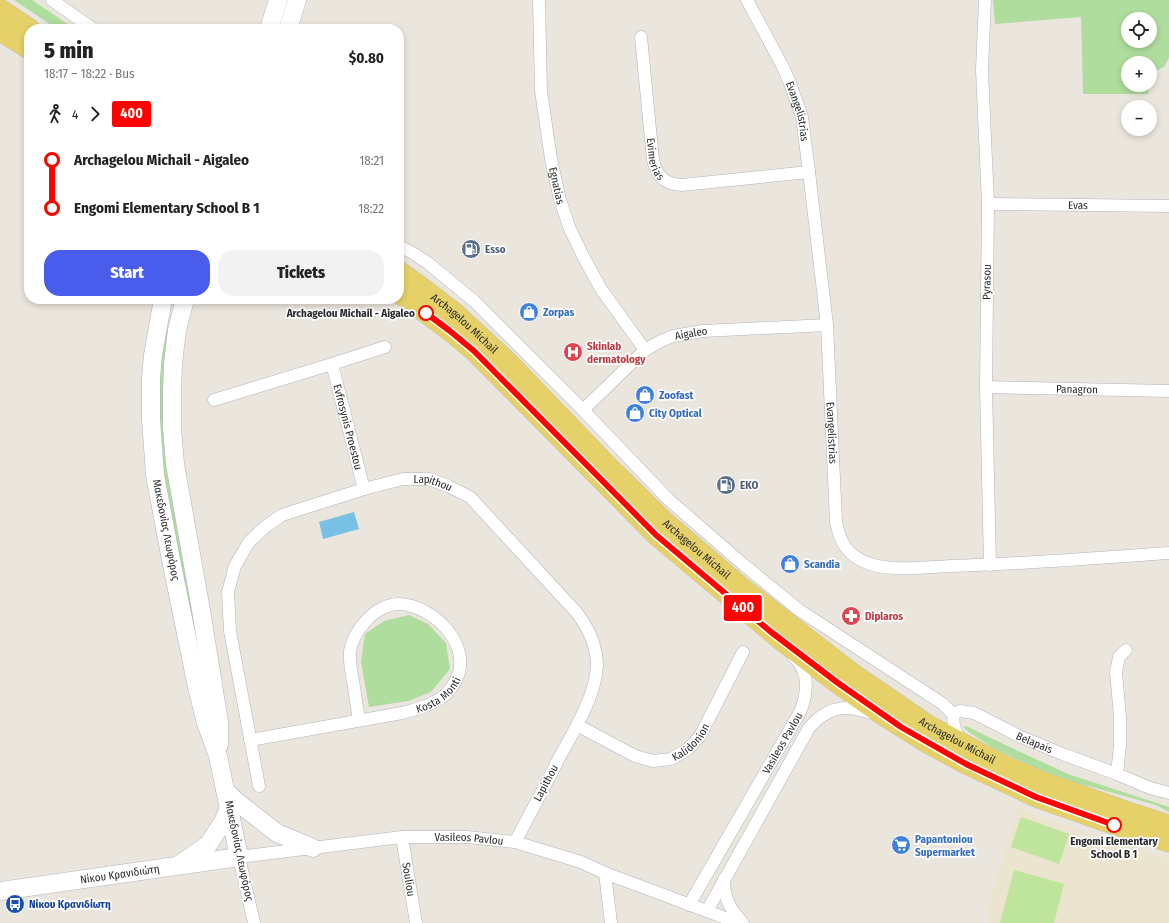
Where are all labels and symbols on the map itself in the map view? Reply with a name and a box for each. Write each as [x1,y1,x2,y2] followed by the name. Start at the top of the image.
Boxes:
[783,79,812,142] street label: Evangelistrias
[644,137,667,183] street label: Evimerias
[546,166,568,206] street label: Egnatias
[1068,198,1088,212] street label: Evas
[460,238,482,260] fuel station icon: Esso
[485,243,506,256] place label: Esso
[980,264,994,300] street label: Pyrasou
[429,290,501,356] street label: Archagelou Michail
[518,301,540,323] shop icon: Zorpas
[418,305,434,321] marker: Archagelou Michail - Aigaleo
[543,306,574,319] place label: Zorpas
[286,307,415,320] place label: Archagelou Michail - Aigaleo
[674,324,708,342] street label: Aigaleo
[587,340,646,366] place label: Skinlab dermatology
[562,341,584,363] hospital icon: Skinlab dermatology
[1056,382,1098,396] street label: Panagron
[331,383,365,471] street label: Evfrosynis Proestou
[634,384,656,406] shop icon: Zoofast
[659,389,694,402] place label: Zoofast
[624,402,646,424] shop icon: City Optical
[824,402,840,464] street label: Evangelistrias
[649,407,703,420] place label: City Optical
[414,473,455,494] street label: Lapithou
[715,474,737,496] fuel station icon: EKO
[150,478,182,582] street label: Μακεδονίας Λεωφόρος
[740,479,758,492] place label: EKO
[660,516,733,582] street label: Archagelou Michail
[779,553,801,575] shop icon: Scandia
[804,558,840,571] place label: Scandia
[720,595,766,621] line badge: 400
[840,605,862,627] pharmacy icon: Diplaros
[865,610,903,623] place label: Diplaros
[414,675,463,715] street label: Kosta Monti
[759,710,805,776] street label: Vasileos Pavlou
[917,714,998,766] street label: Archagelou Michail
[670,721,712,764] street label: Kalidonion
[1014,729,1055,756] street label: Belapais
[531,762,561,804] street label: Lapithou
[222,799,256,903] street label: Μακεδονίας Λεωφόρος
[1106,817,1122,833] marker: Engomi Elementary School B 1
[435,830,504,847] street label: Vasileos Pavlou
[915,833,975,859] place label: Papantoniou Supermarket
[890,834,912,856] supermarket icon: Papantoniou Supermarket
[1070,835,1158,861] place label: Engomi Elementary School B 1
[400,861,418,897] street label: Souliou
[79,862,160,886] street label: Νίκου Κρανιδιώτη
[4,893,26,915] bus stop icon: Νίκου Κρανιδίωτη
[29,898,111,911] place label: Νίκου Κρανιδίωτη

